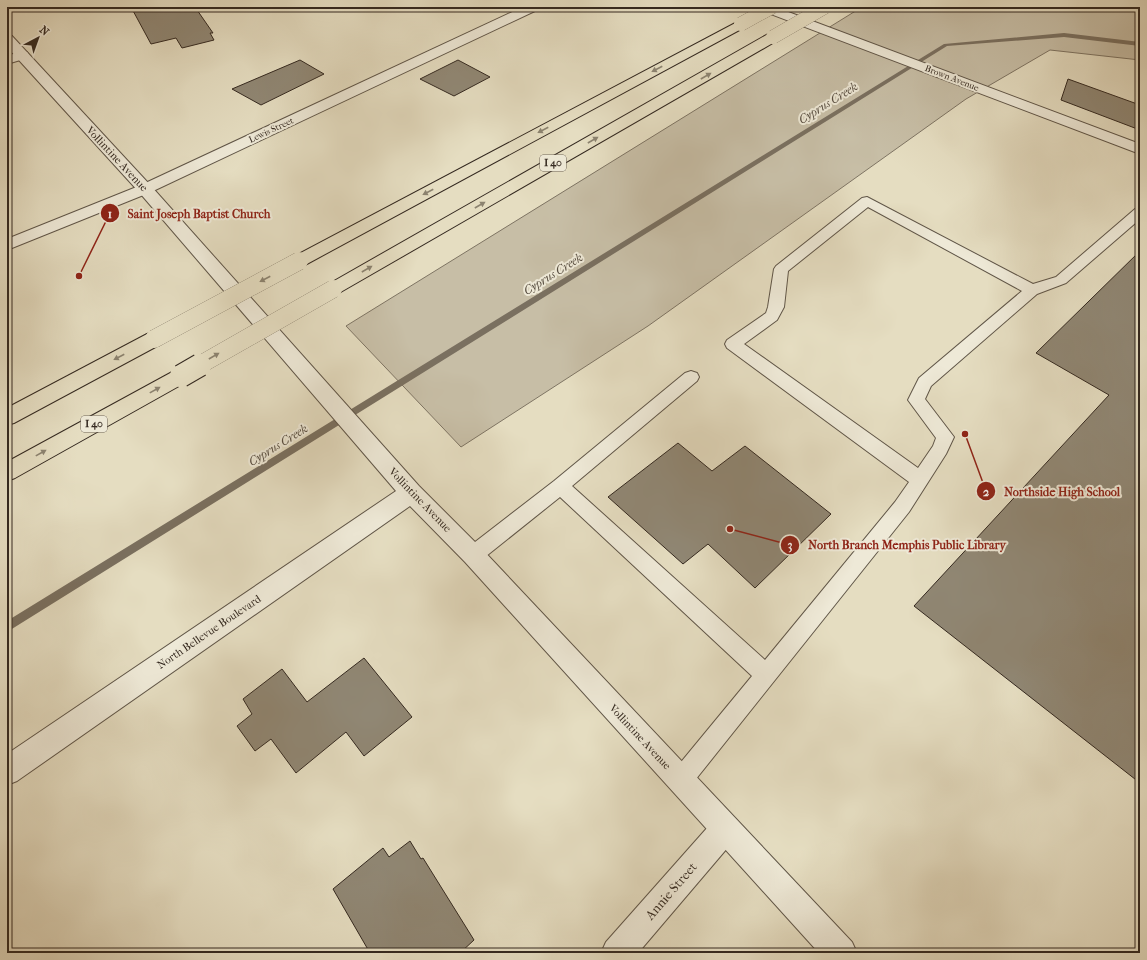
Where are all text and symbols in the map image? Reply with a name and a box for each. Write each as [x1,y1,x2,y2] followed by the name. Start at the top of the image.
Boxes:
[18,18,58,58] north arrow
[37,23,52,39] text: N
[924,63,981,93] street label: Brown Avenue
[651,66,663,72] one-way arrow
[700,73,712,79] one-way arrow
[796,79,860,127] water label: Cyprus Creek
[247,115,296,145] street label: Lewis Street
[83,123,151,195] street label: Vollintine Avenue
[537,127,548,134] one-way arrow
[587,137,599,144] one-way arrow
[540,155,566,171] road number: I 40
[422,188,434,195] one-way arrow
[100,201,279,225] callout: Saint Joseph Baptist Church
[474,201,486,208] one-way arrow
[108,207,112,221] text: 1
[128,207,271,222] text: Saint Joseph Baptist Church
[521,250,585,298] water label: Cyprus Creek
[361,266,373,273] one-way arrow
[259,276,271,283] one-way arrow
[209,353,220,360] one-way arrow
[113,354,125,360] one-way arrow
[149,387,161,393] one-way arrow
[81,416,107,432] road number: I 40
[246,421,310,469] water label: Cyprus Creek
[35,450,47,457] one-way arrow
[385,464,454,535] street label: Vollintine Avenue
[976,479,1128,503] callout: Northside High School
[983,485,990,499] text: 2
[1004,485,1121,500] text: Northside High School
[780,533,1014,557] callout: North Branch Memphis Public Library
[788,538,793,553] text: 3
[808,538,1007,553] text: North Branch Memphis Public Library
[155,592,264,672] street label: North Bellevue Boulevard
[606,701,674,773] street label: Vollintine Avenue
[641,859,700,923] street label: Annie Street

